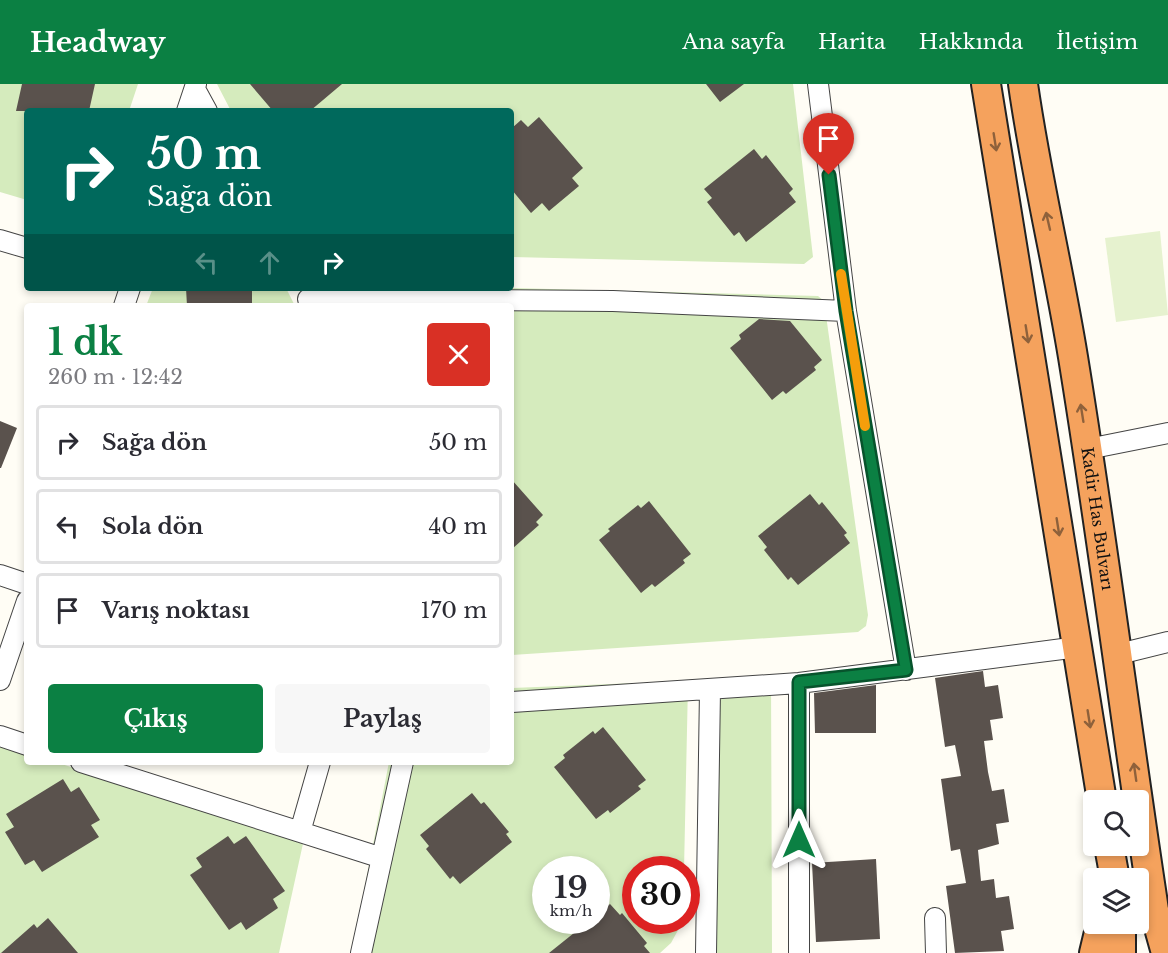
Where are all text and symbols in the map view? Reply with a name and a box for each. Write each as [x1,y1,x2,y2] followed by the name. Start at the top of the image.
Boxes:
[30,25,166,60] text: Headway
[682,29,785,55] text: Ana sayfa
[818,29,886,55] text: Harita
[919,29,1023,55] text: Hakkında
[1056,29,1138,55] text: İletişim
[803,113,854,175] pin
[812,122,845,155] icon: arrive
[147,128,261,180] text: 50 m
[989,131,1000,151] one-way arrow
[48,132,126,210] icon: right
[147,180,272,213] text: Sağa dön
[1041,211,1053,230] one-way arrow
[190,246,223,279] icon: left
[253,246,286,279] icon: ahead
[316,246,349,279] icon: right
[48,320,122,365] text: 1 dk
[427,323,490,386] button: close
[1021,324,1032,344] one-way arrow
[48,365,183,389] text: 260 m · 12:42
[1076,403,1087,423] one-way arrow
[51,426,84,459] icon: right
[102,429,207,456] text: Sağa dön
[429,429,487,456] text: 50 m
[1077,446,1118,592] street label: Kadir Has Bulvarı
[51,510,84,543] icon: left
[102,513,203,540] text: Sola dön
[429,513,487,540] text: 40 m
[1053,516,1064,536] one-way arrow
[51,594,84,627] icon: arrive
[102,597,250,624] text: Varış noktası
[421,597,487,624] text: 170 m
[48,684,263,753] button: Çıkış
[275,684,490,753] button: Paylaş
[1084,709,1095,729] one-way arrow
[1129,762,1140,782] one-way arrow
[1083,790,1149,934] map controls
[1083,790,1149,856] button: search
[767,808,831,872] position arrow
[622,856,700,934] speed limit sign: 30
[1083,868,1149,934] button: layers
[554,869,588,906] text: 19
[550,901,592,920] text: km/h

